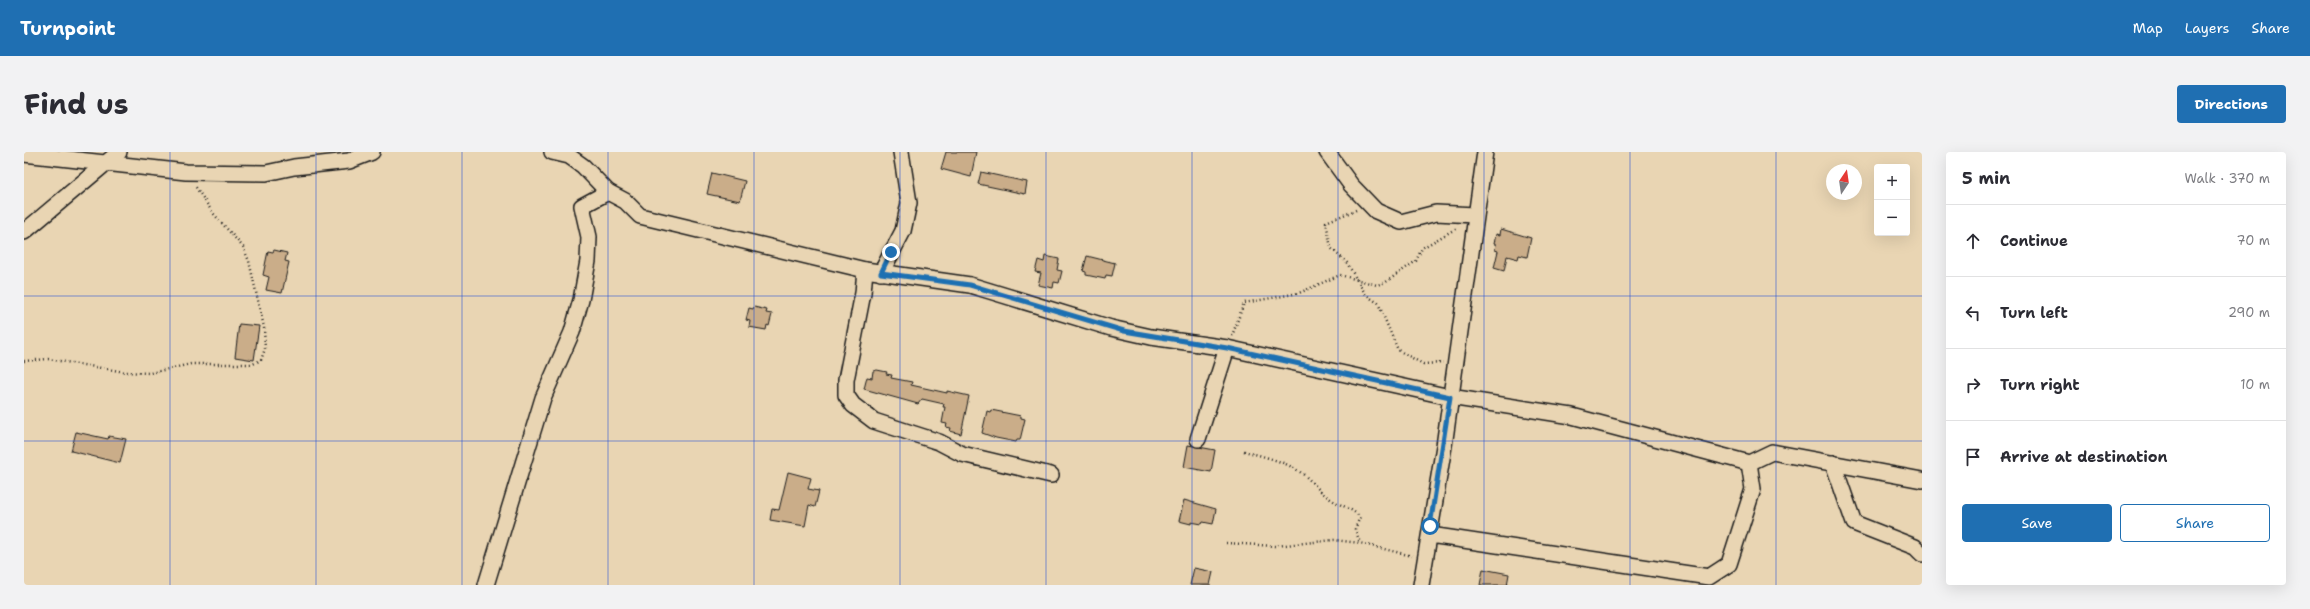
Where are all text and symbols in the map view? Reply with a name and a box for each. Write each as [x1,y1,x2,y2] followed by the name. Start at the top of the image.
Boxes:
[20,16,116,41] text: Turnpoint
[2133,19,2163,37] text: Map
[2185,19,2229,37] text: Layers
[2251,19,2290,37] text: Share
[24,85,129,123] text: Find us
[2177,85,2286,123] button: Directions
[1826,164,1862,200] north arrow
[1874,164,1910,236] map controls
[1874,164,1910,200] button: +
[1962,167,2010,189] text: 5 min
[2185,170,2270,187] text: Walk · 370 m
[1874,200,1910,236] button: −
[1962,230,1984,252] icon: ahead
[2000,231,2068,251] text: Continue
[2236,232,2270,249] text: 70 m
[882,243,900,261] route end
[1962,302,1984,324] icon: left
[2000,303,2068,323] text: Turn left
[2228,304,2270,321] text: 290 m
[1962,374,1984,396] icon: right
[2000,375,2080,395] text: Turn right
[2240,376,2270,393] text: 10 m
[1962,446,1984,468] icon: arrive
[2000,447,2168,467] text: Arrive at destination
[1962,504,2112,542] button: Save
[2120,504,2270,542] button: Share
[1421,517,1439,535] route start

